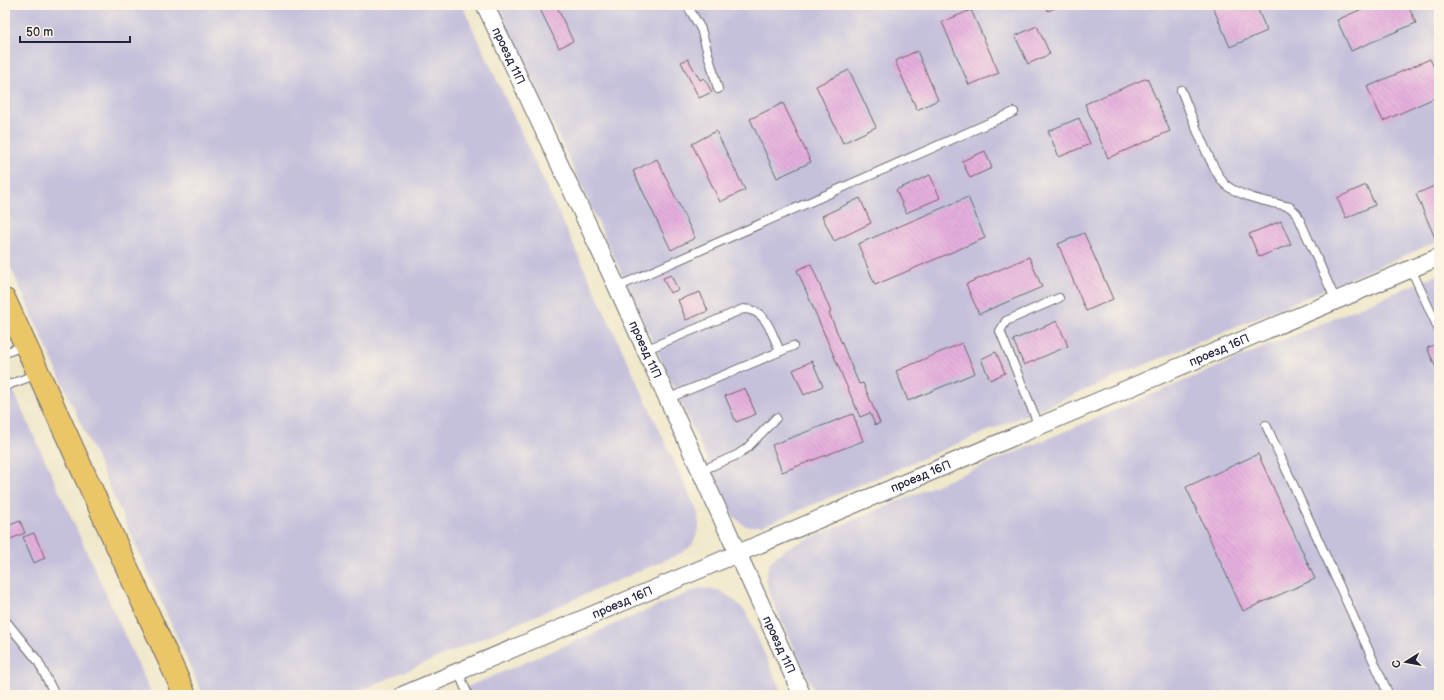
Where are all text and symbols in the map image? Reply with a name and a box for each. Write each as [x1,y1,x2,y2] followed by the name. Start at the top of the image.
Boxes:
[20,18,130,44] scale bar
[26,25,53,40] text: 50 m
[489,25,529,87] street label: проезд 11П
[626,318,665,381] street label: проезд 11П
[1187,331,1251,369] street label: проезд 16П
[888,457,953,496] street label: проезд 16П
[590,583,655,622] street label: проезд 16П
[760,614,799,676] street label: проезд 11П
[1386,642,1426,682] north arrow
[1389,658,1404,669] text: С

